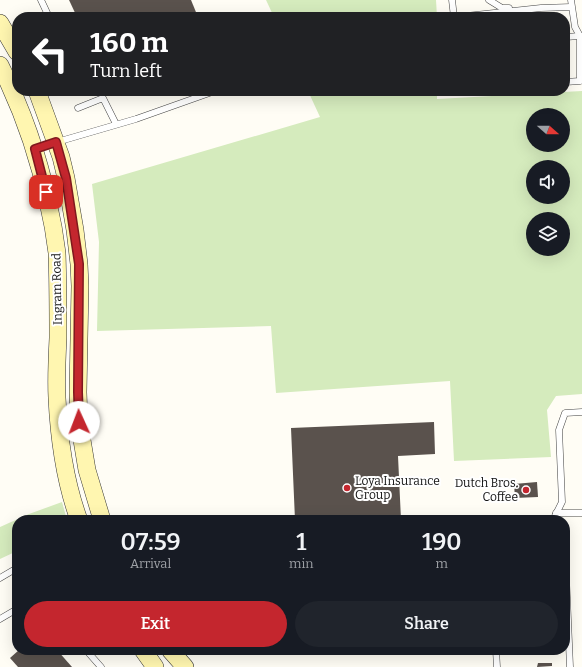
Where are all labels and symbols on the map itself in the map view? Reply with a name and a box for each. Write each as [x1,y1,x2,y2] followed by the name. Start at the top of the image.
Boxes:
[526,108,570,152] north arrow
[29,175,63,209] pin
[49,253,65,325] street label: Ingram Road
[58,401,100,443] position arrow
[355,474,440,502] place label: Loya Insurance Group
[455,476,518,504] place label: Dutch Bros. Coffee
[342,483,352,493] marker: Loya Insurance Group
[521,485,531,495] marker: Dutch Bros. Coffee

